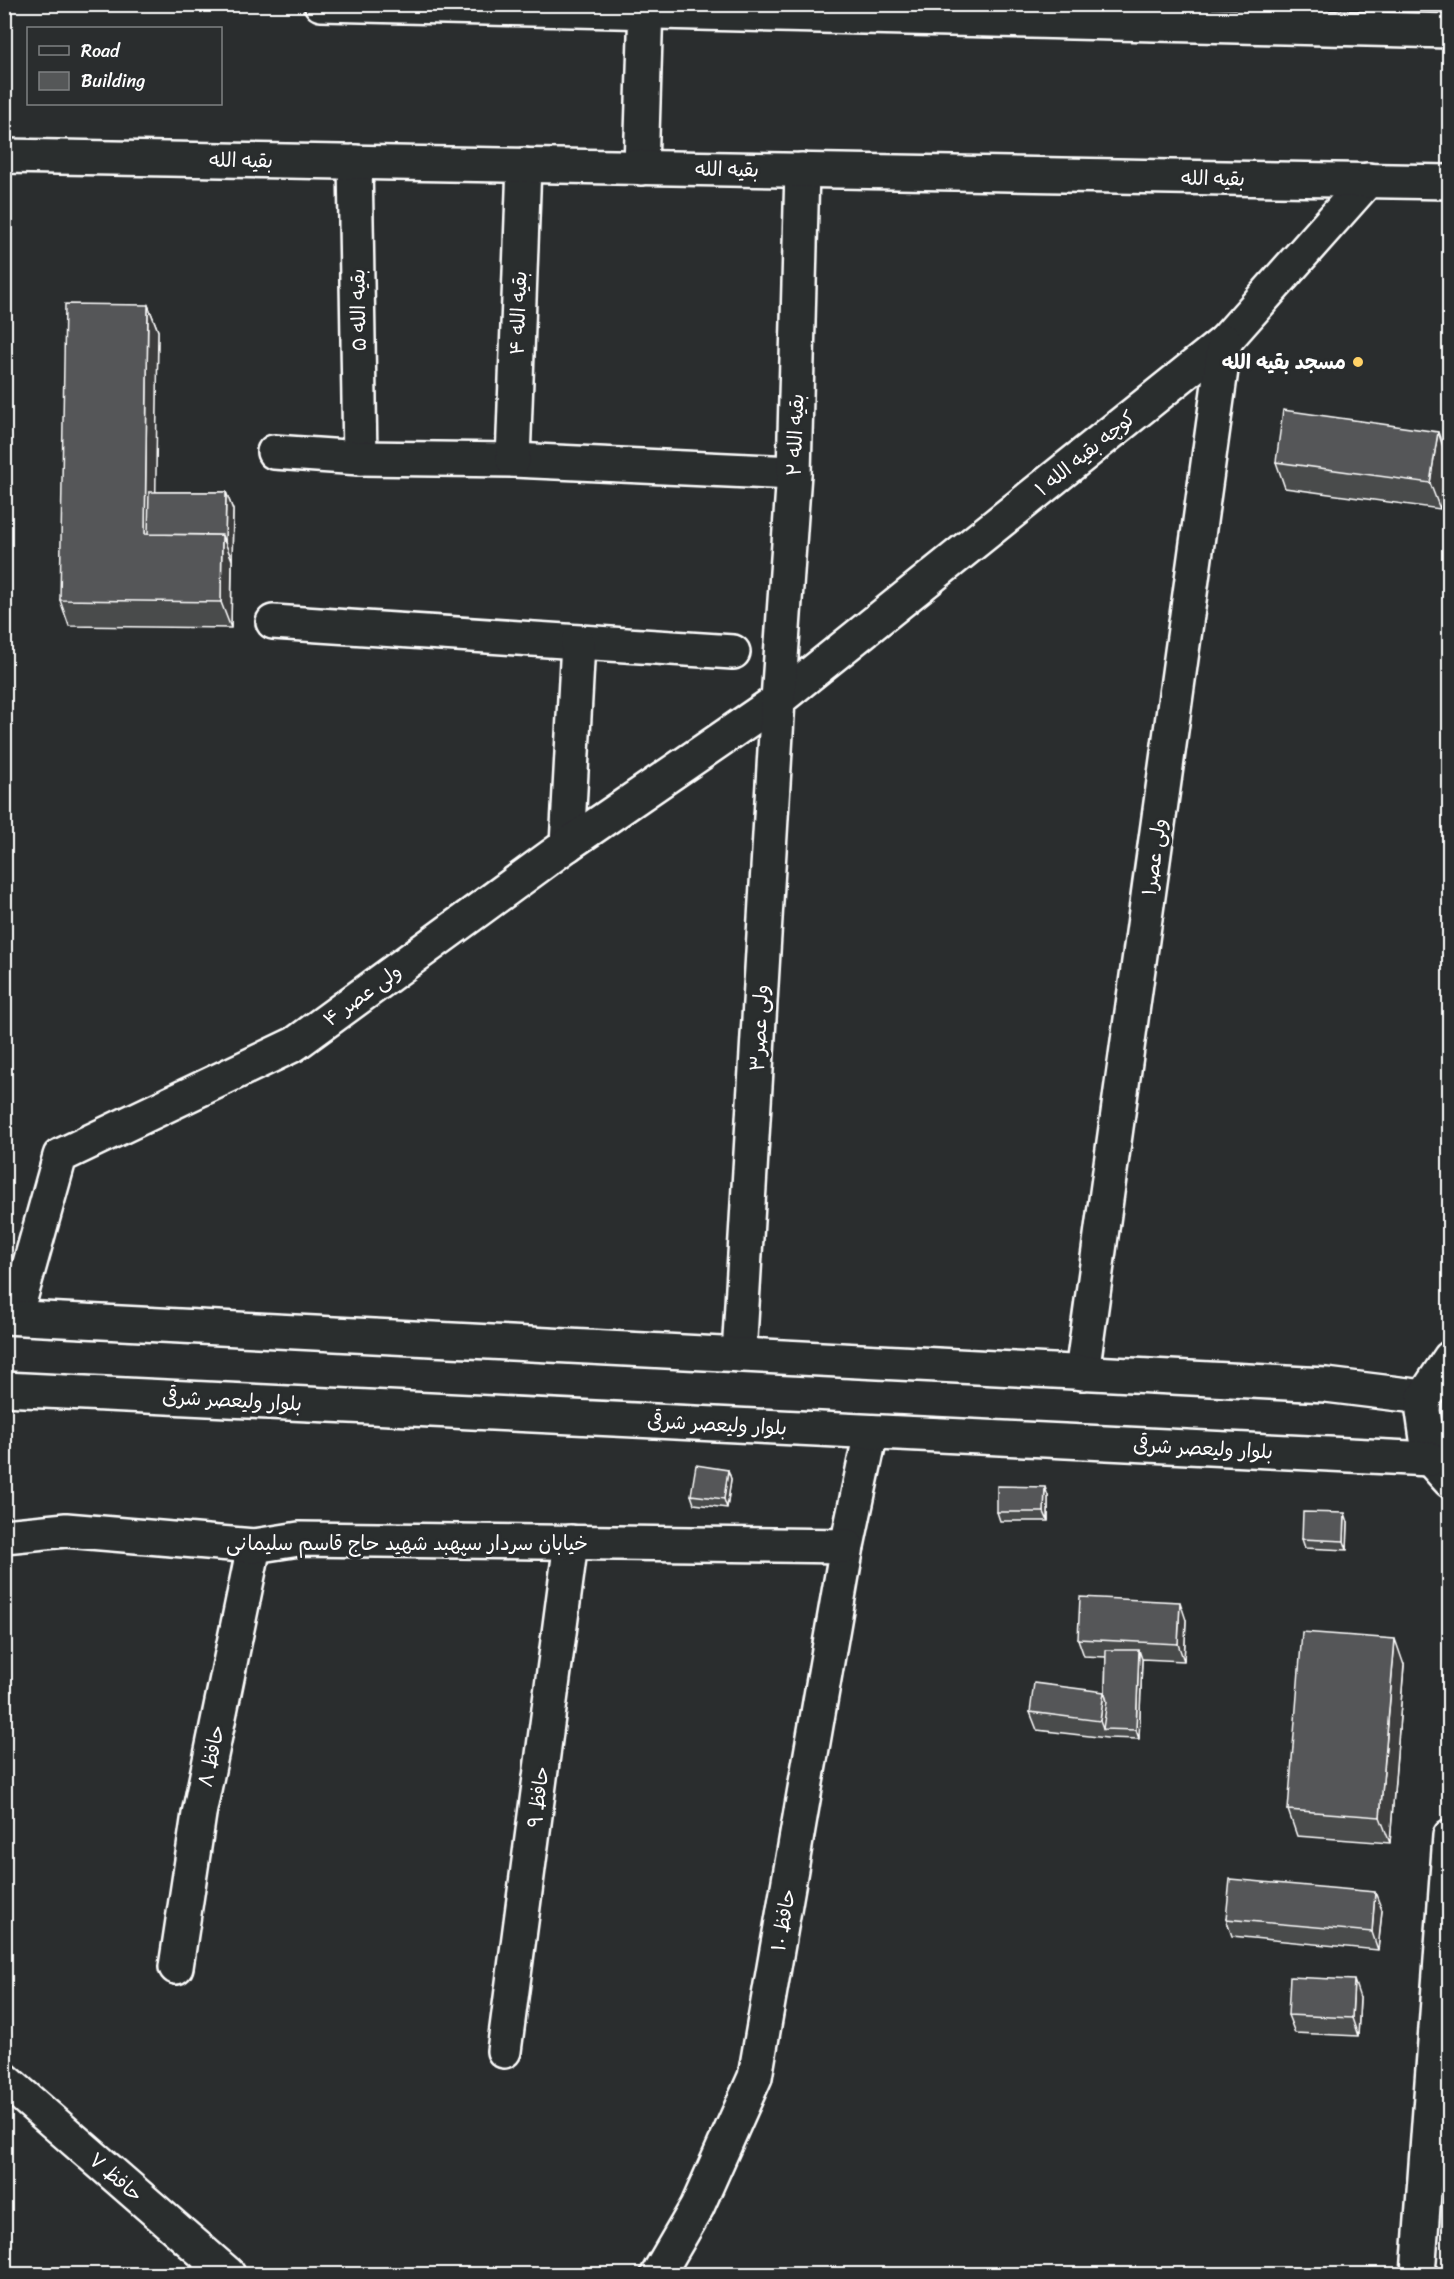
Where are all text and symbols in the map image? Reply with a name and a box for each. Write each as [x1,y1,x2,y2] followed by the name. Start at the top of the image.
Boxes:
[27,27,222,105] legend
[81,35,121,67] text: Road
[81,65,145,97] text: Building
[209,142,273,179] street label: بقیه الله
[695,151,759,188] street label: بقیه الله
[1181,160,1245,197] street label: بقیه الله
[340,268,377,352] street label: بقیه الله ۵
[500,270,537,356] street label: بقیه الله ۴
[1222,345,1346,380] place label: مسجد بقیه الله
[1351,355,1365,369] marker: مسجد بقیه الله
[777,393,814,477] street label: بقیه الله ۲
[1027,401,1144,505] street label: کوچه بقیه الله ۱
[1132,816,1177,898] street label: ولی عصر۱
[315,955,409,1036] street label: ولی عصر ۴
[740,984,779,1072] street label: ولی عصر۳
[161,1379,303,1422] street label: بلوار ولیعصر شرقی
[646,1403,788,1446] street label: بلوار ولیعصر شرقی
[1132,1427,1274,1470] street label: بلوار ولیعصر شرقی
[226,1526,588,1561] street label: خیابان سردار سپهبد شهید حاج قاسم سلیمانی
[188,1722,235,1791] street label: حافظ ۸
[517,1764,560,1830] street label: حافظ ۹
[761,1886,806,1954] street label: حافظ ۱۰
[80,2143,151,2211] street label: حافظ ۷

